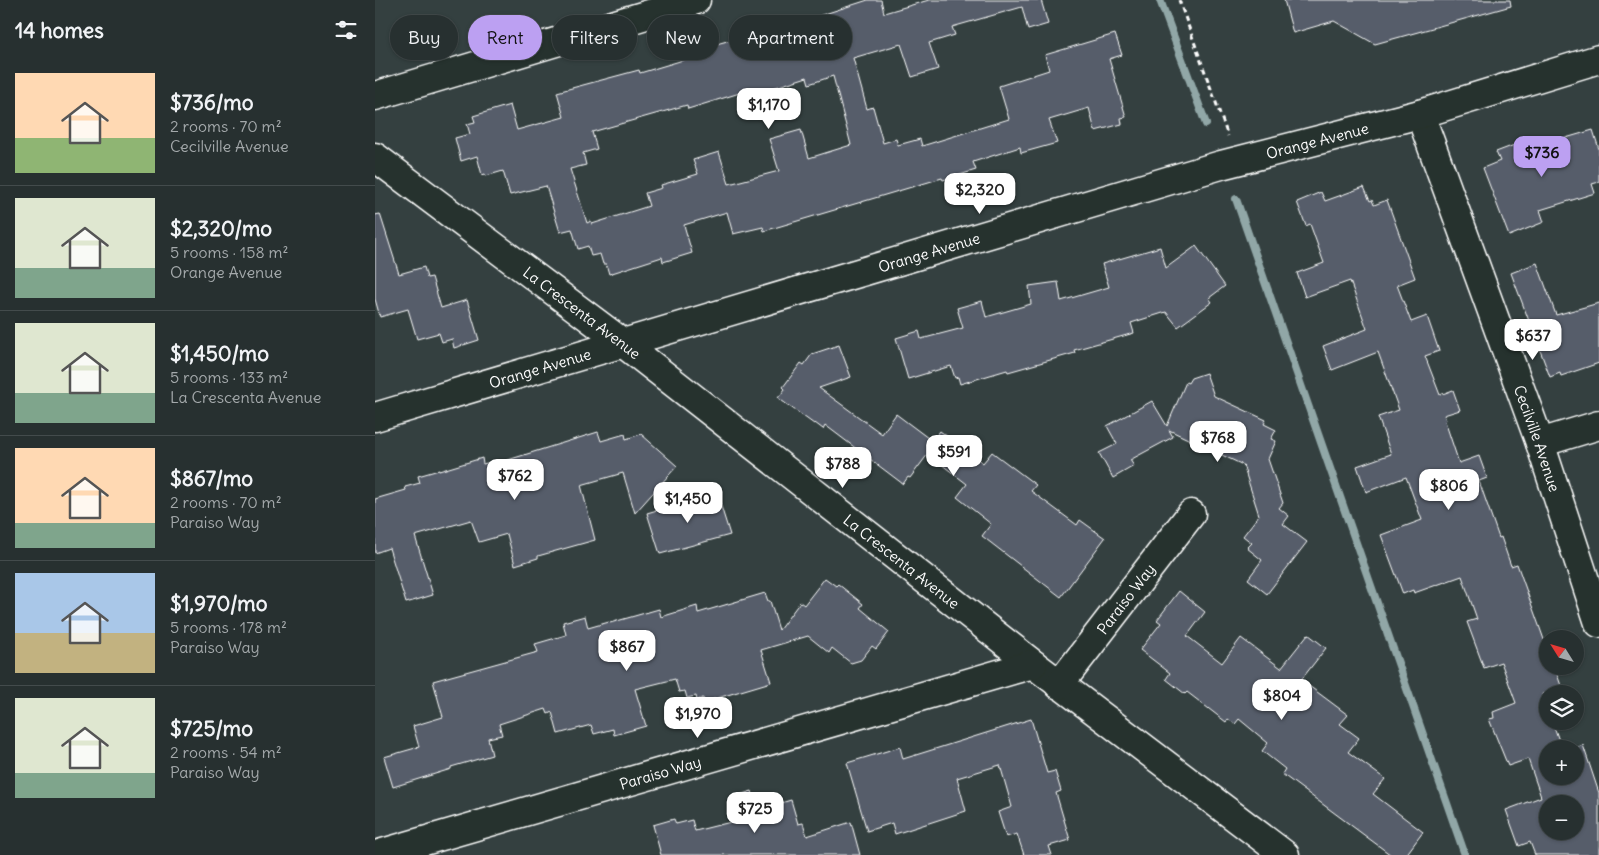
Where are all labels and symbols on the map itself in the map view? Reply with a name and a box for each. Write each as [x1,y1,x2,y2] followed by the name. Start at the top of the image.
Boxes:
[728,88,810,130] pin: $1,170
[1264,118,1370,163] street label: Orange Avenue
[1512,136,1572,178] pin: $736
[939,172,1021,215] pin: $2,320
[876,228,982,276] street label: Orange Avenue
[520,262,645,363] street label: La Crescenta Avenue
[1503,318,1563,361] pin: $637
[487,344,593,392] street label: Orange Avenue
[1510,383,1565,494] street label: Cecilville Avenue
[1188,420,1248,463] pin: $768
[924,434,984,477] pin: $591
[813,446,873,489] pin: $788
[485,458,545,501] pin: $762
[1419,468,1479,511] pin: $806
[647,482,729,524] pin: $1,450
[840,510,964,613] street label: La Crescenta Avenue
[1092,560,1159,638] street label: Paraiso Way
[597,630,657,672] pin: $867
[1539,630,1584,675] north arrow
[1252,678,1312,721] pin: $804
[657,696,739,739] pin: $1,970
[617,751,703,793] street label: Paraiso Way
[725,792,785,834] pin: $725

